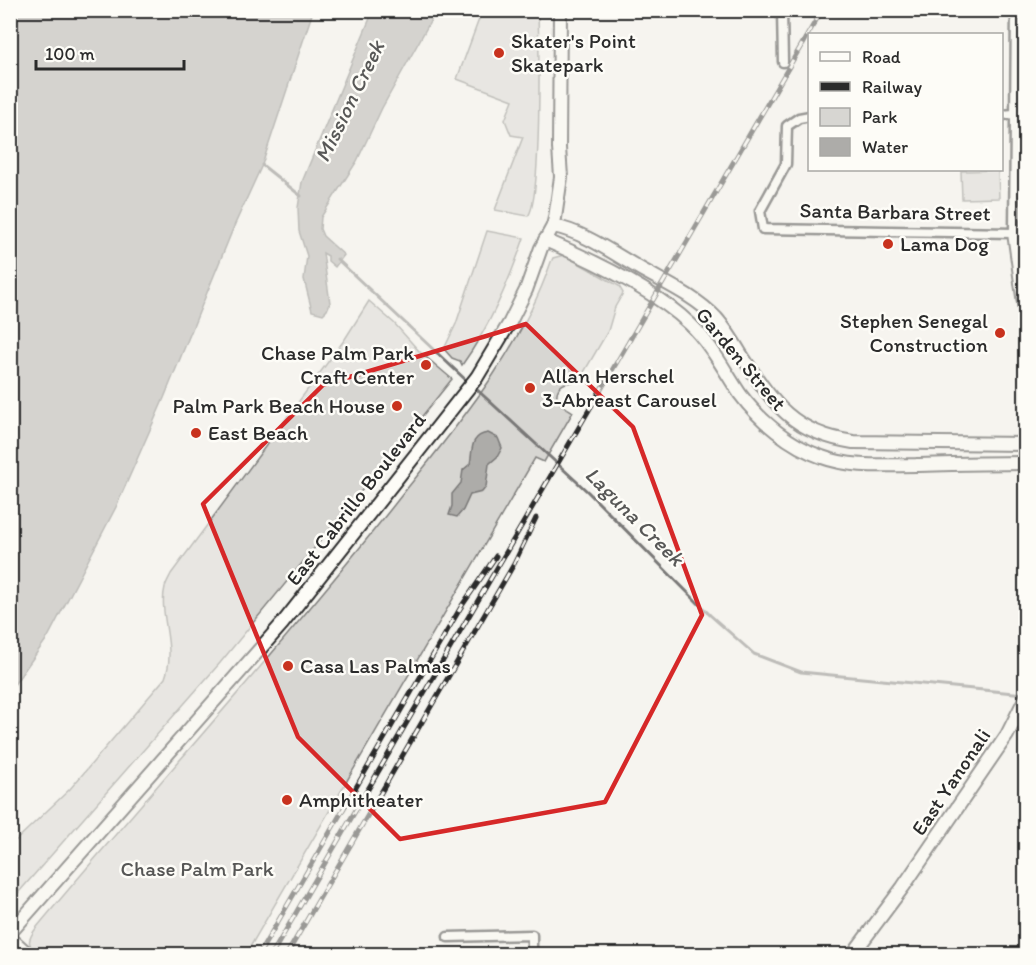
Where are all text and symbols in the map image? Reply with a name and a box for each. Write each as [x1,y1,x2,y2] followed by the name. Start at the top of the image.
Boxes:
[511,28,636,77] place label: Skater's Point Skatepark
[36,33,184,71] scale bar
[808,33,1003,171] legend
[308,35,391,166] water label: Mission Creek
[45,43,95,65] text: 100 m
[492,46,506,60] marker: Skater's Point Skatepark
[862,46,901,68] text: Road
[862,76,923,98] text: Railway
[862,106,897,128] text: Park
[862,136,908,158] text: Water
[799,197,991,226] street label: Santa Barbara Street
[900,231,989,256] place label: Lama Dog
[881,237,895,251] marker: Lama Dog
[691,302,792,416] street label: Garden Street
[840,308,988,357] place label: Stephen Senegal Construction
[993,326,1007,340] marker: Stephen Senegal Construction
[261,340,415,389] place label: Chase Palm Park Craft Center
[419,358,433,372] marker: Chase Palm Park Craft Center
[542,363,717,412] place label: Allan Herschel 3-Abreast Carousel
[523,381,537,395] marker: Allan Herschel 3-Abreast Carousel
[172,393,385,418] place label: Palm Park Beach House
[390,399,404,413] marker: Palm Park Beach House
[280,407,431,590] street label: East Cabrillo Boulevard
[208,420,309,445] place label: East Beach
[189,426,203,440] marker: East Beach
[579,461,691,573] water label: Laguna Creek
[300,653,451,678] place label: Casa Las Palmas
[281,659,295,673] marker: Casa Las Palmas
[906,724,995,840] street label: East Yanonali
[299,787,423,812] place label: Amphitheater
[280,793,294,807] marker: Amphitheater
[120,856,274,881] park label: Chase Palm Park

